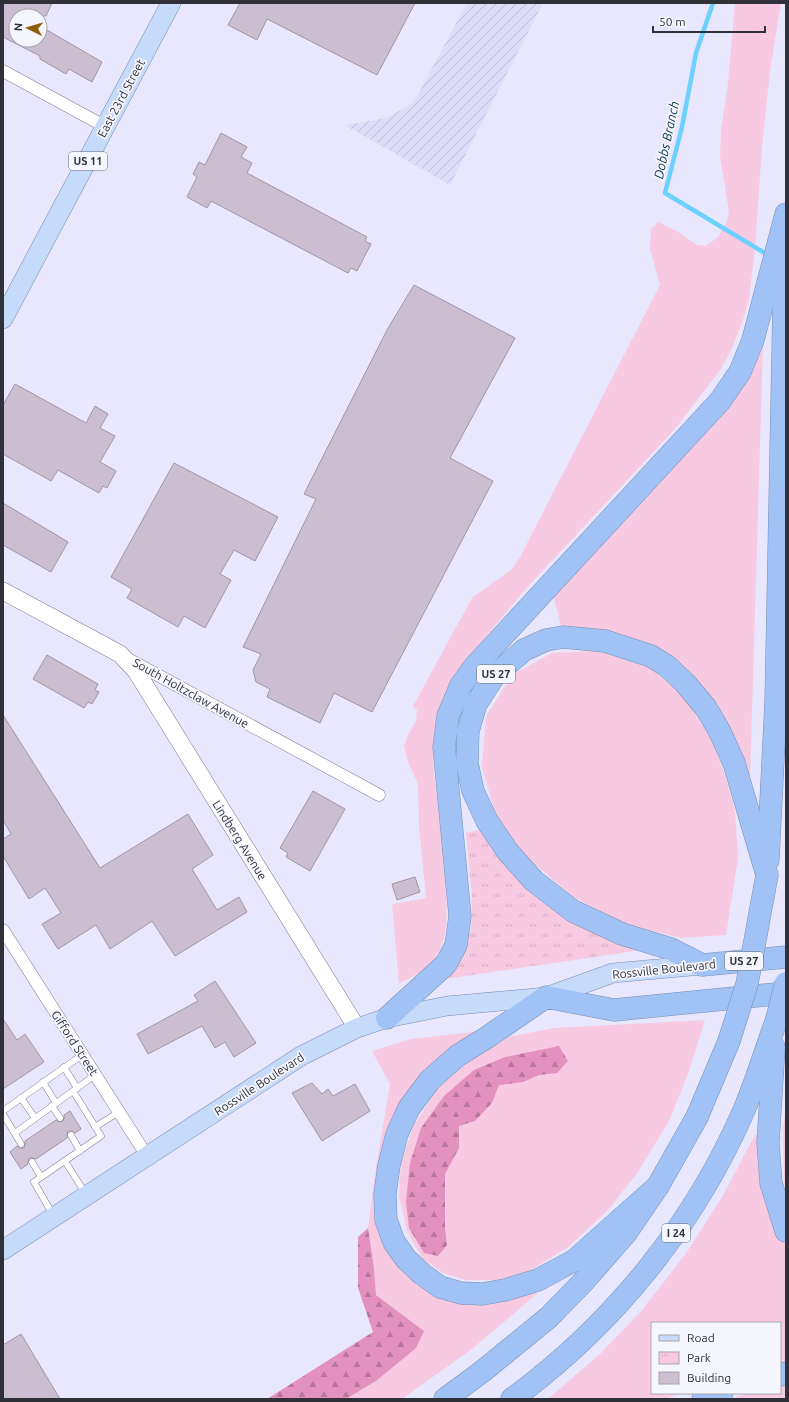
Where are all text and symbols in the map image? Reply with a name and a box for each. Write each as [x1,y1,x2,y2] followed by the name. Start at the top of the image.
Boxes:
[8,8,48,48] north arrow
[653,8,765,34] scale bar
[659,15,686,28] text: 50 m
[12,23,24,32] text: N
[95,56,147,139] street label: East 23rd Street
[651,100,681,180] water label: Dobbs Branch
[69,152,107,170] road number: US 11
[131,656,251,730] street label: South Holtzclaw Avenue
[477,665,515,683] road number: US 27
[210,798,270,882] street label: Lindberg Avenue
[725,952,763,970] road number: US 27
[612,957,716,981] street label: Rossville Boulevard
[49,1008,101,1078] street label: Gifford Street
[212,1050,306,1118] street label: Rossville Boulevard
[662,1224,690,1242] road number: I 24
[651,1322,781,1394] legend
[687,1331,715,1344] text: Road
[687,1351,711,1364] text: Park
[687,1371,731,1384] text: Building

